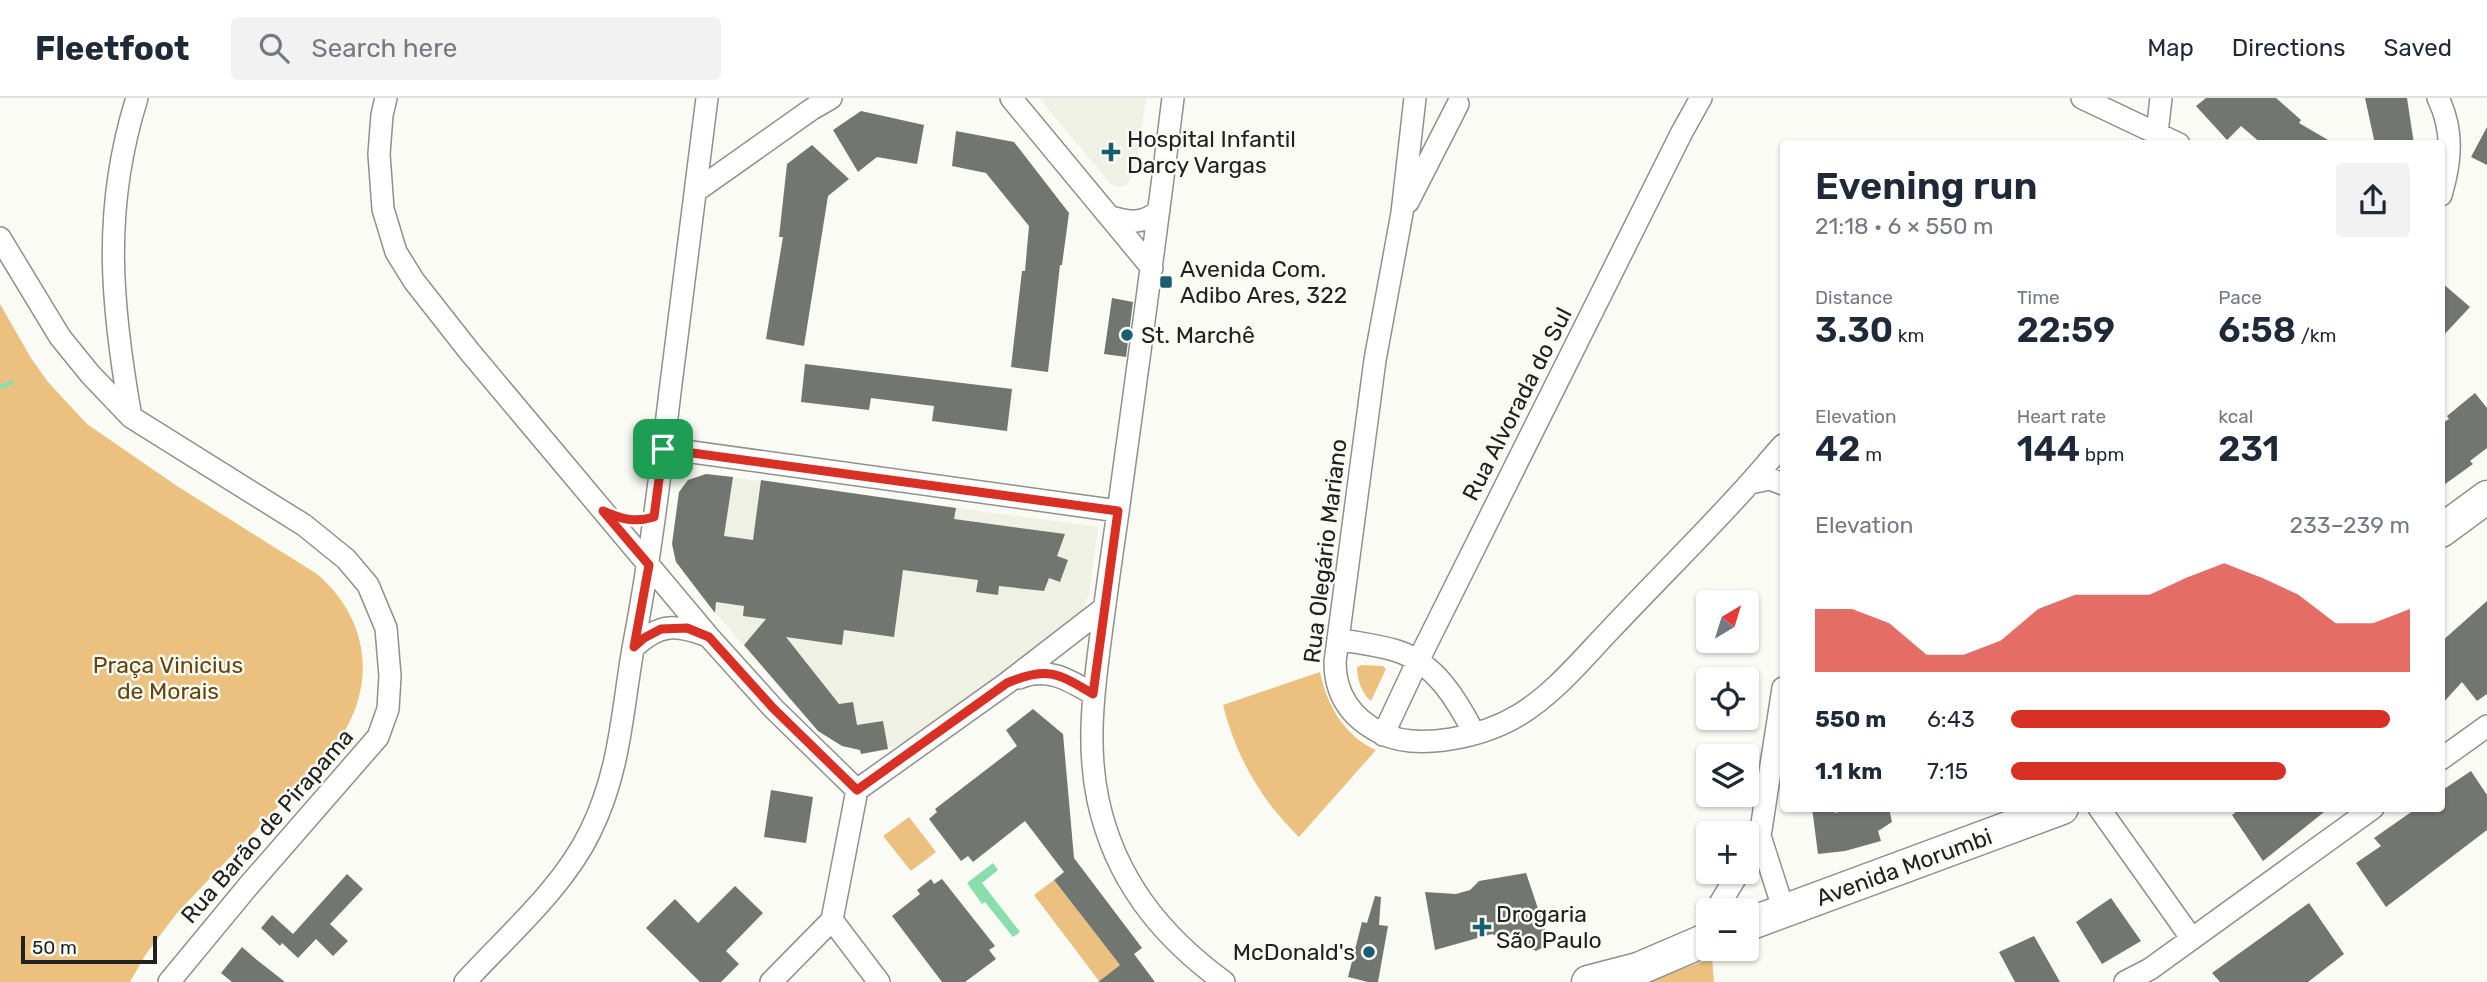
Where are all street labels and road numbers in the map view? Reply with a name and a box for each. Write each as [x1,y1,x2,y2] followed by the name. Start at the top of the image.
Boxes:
[1456,303,1578,505] street label: Rua Alvorada do Sul
[1297,437,1353,665] street label: Rua Olegário Mariano
[175,723,359,929] street label: Rua Barão de Pirapama
[1812,822,1996,912] street label: Avenida Morumbi

